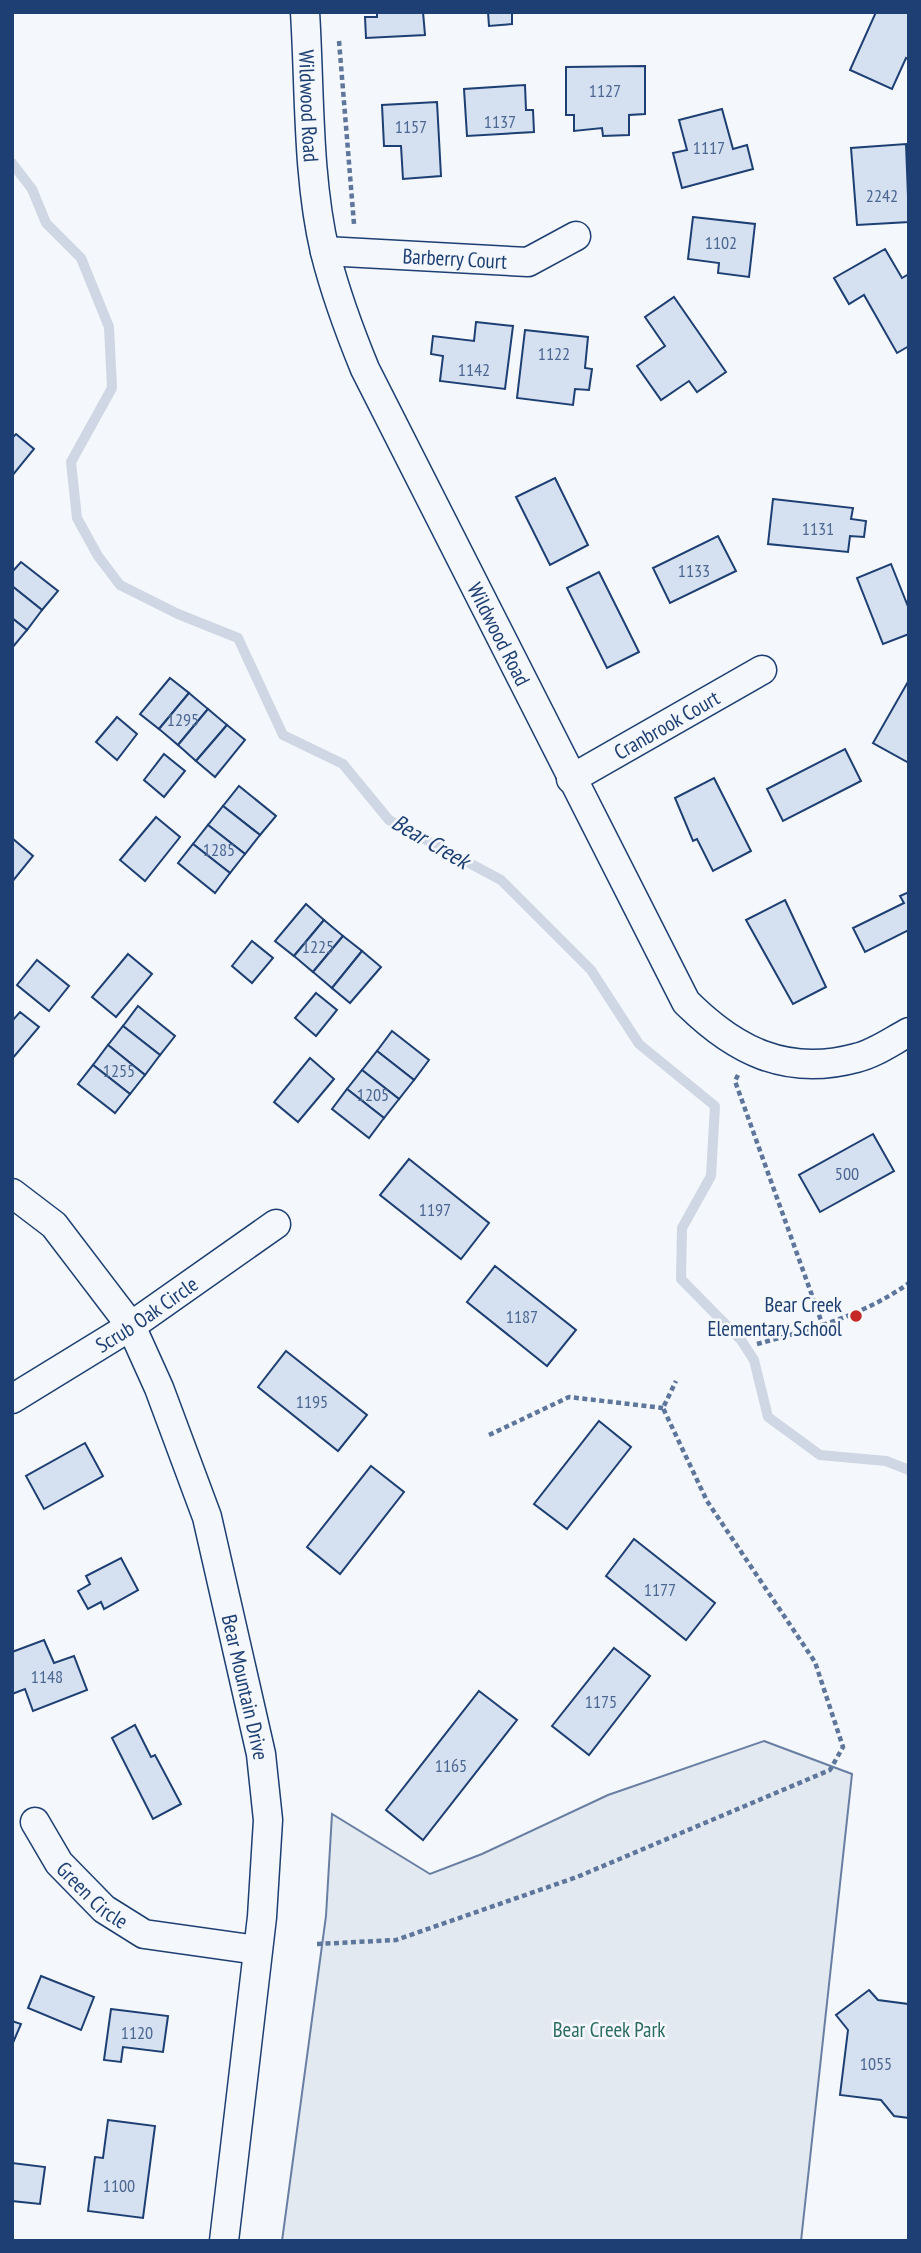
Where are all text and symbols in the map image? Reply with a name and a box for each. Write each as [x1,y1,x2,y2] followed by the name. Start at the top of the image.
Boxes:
[293,49,325,163] street label: Wildwood Road
[589,79,621,102] house number: 1127
[484,110,516,133] house number: 1137
[395,115,427,138] house number: 1157
[693,136,725,159] house number: 1117
[866,184,898,207] house number: 2242
[705,231,737,254] house number: 1102
[402,242,508,274] street label: Barberry Court
[538,342,570,365] house number: 1122
[458,358,490,381] house number: 1142
[802,517,834,540] house number: 1131
[678,559,710,582] house number: 1133
[462,578,537,690] street label: Wildwood Road
[609,684,724,765] street label: Cranbrook Court
[167,708,199,731] house number: 1295
[387,807,478,876] water label: Bear Creek
[203,838,235,861] house number: 1285
[302,935,334,958] house number: 1225
[103,1059,135,1082] house number: 1255
[357,1083,389,1106] house number: 1205
[835,1162,859,1185] house number: 500
[419,1198,451,1221] house number: 1197
[90,1270,203,1358] street label: Scrub Oak Circle
[707,1291,842,1342] place label: Bear Creek Elementary School
[506,1305,538,1328] house number: 1187
[848,1308,864,1324] marker: Bear Creek Elementary School
[296,1390,328,1413] house number: 1195
[644,1578,676,1601] house number: 1177
[216,1612,275,1761] street label: Bear Mountain Drive
[31,1665,63,1688] house number: 1148
[585,1690,617,1713] house number: 1175
[435,1754,467,1777] house number: 1165
[51,1855,133,1934] street label: Green Circle
[553,2016,665,2043] park label: Bear Creek Park
[121,2021,153,2044] house number: 1120
[860,2052,892,2075] house number: 1055
[103,2174,135,2197] house number: 1100

